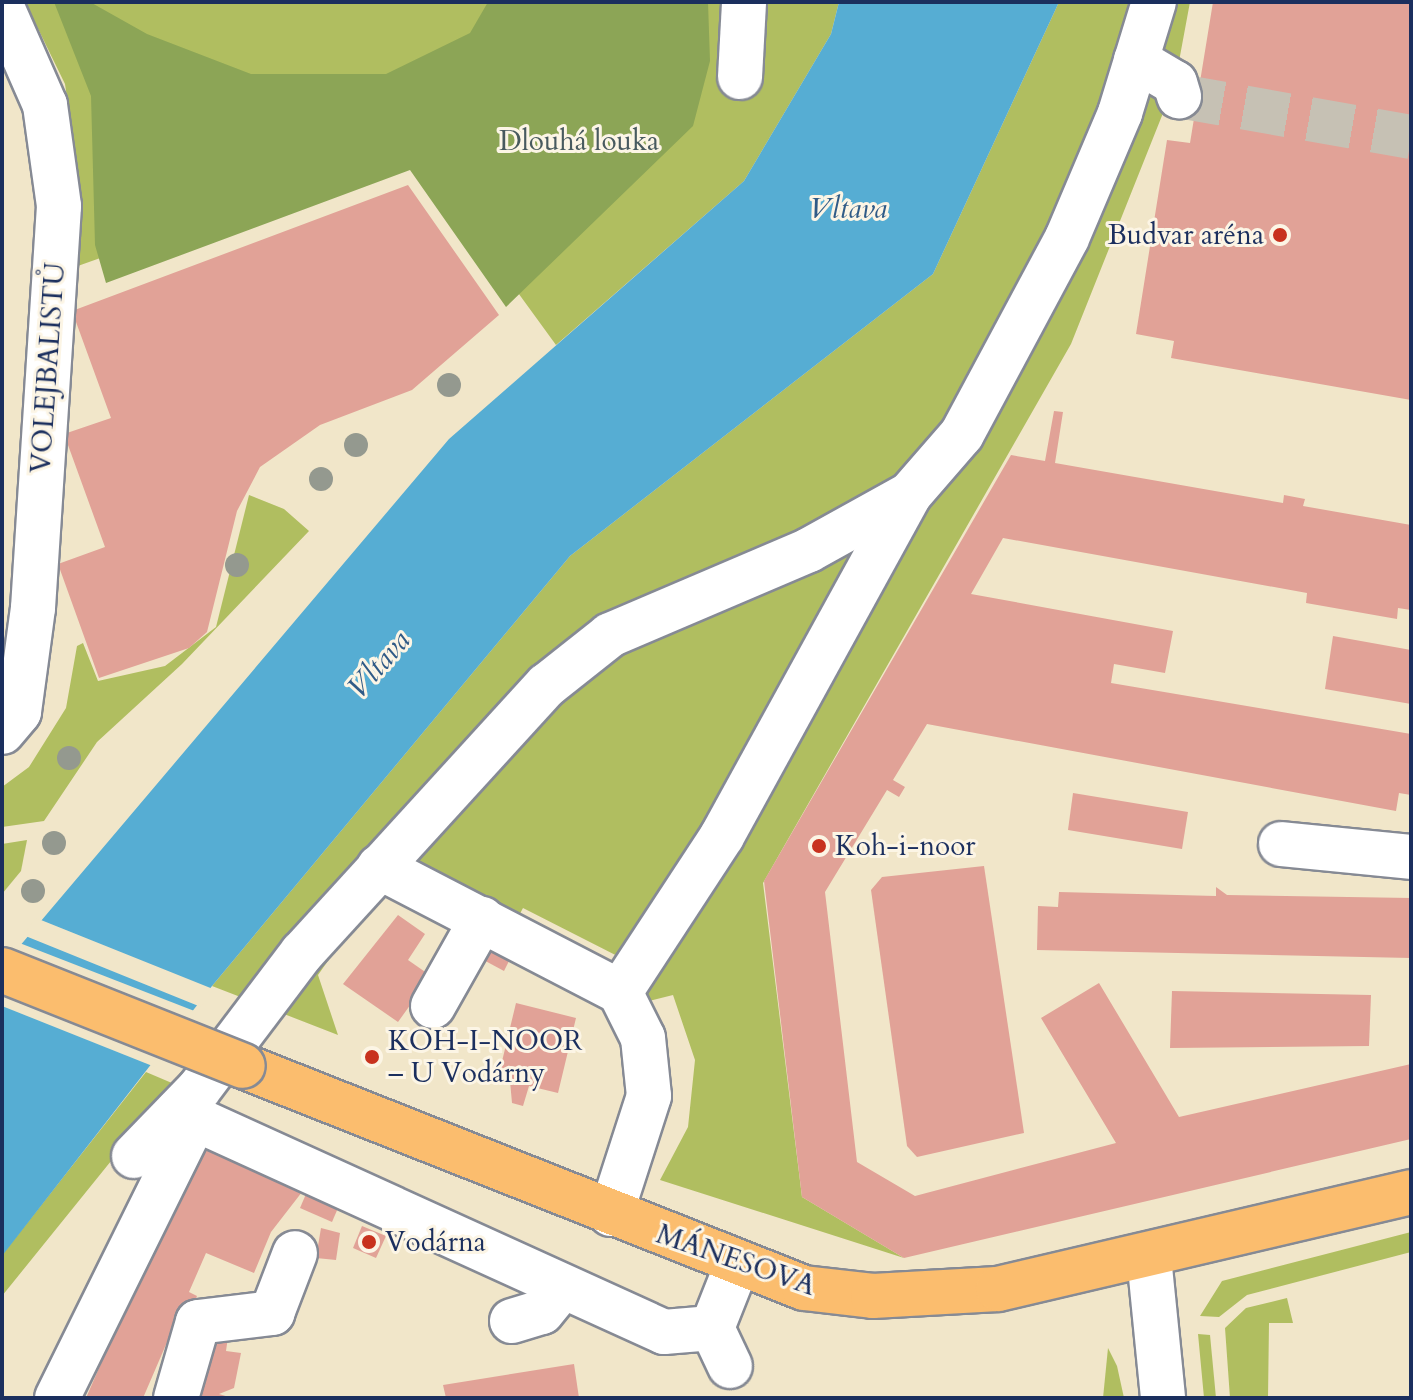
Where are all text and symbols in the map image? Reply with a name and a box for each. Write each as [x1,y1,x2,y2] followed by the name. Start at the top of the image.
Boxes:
[499,124,659,158] park label: Dlouhá louka
[809,191,887,227] water label: Vltava
[1108,218,1264,252] place label: Budvar aréna
[1271,226,1289,244] marker: Budvar aréna
[24,261,72,475] street label: VOLEJBALISTŮ
[340,624,418,706] water label: Vltava
[835,829,976,863] place label: Koh-i-noor
[810,837,828,855] marker: Koh-i-noor
[388,1024,583,1090] place label: KOH-I-NOOR – U Vodárny
[363,1048,381,1066] marker: KOH-I-NOOR – U Vodárny
[652,1217,820,1303] street label: MÁNESOVA
[385,1225,486,1259] place label: Vodárna
[360,1233,378,1251] marker: Vodárna

